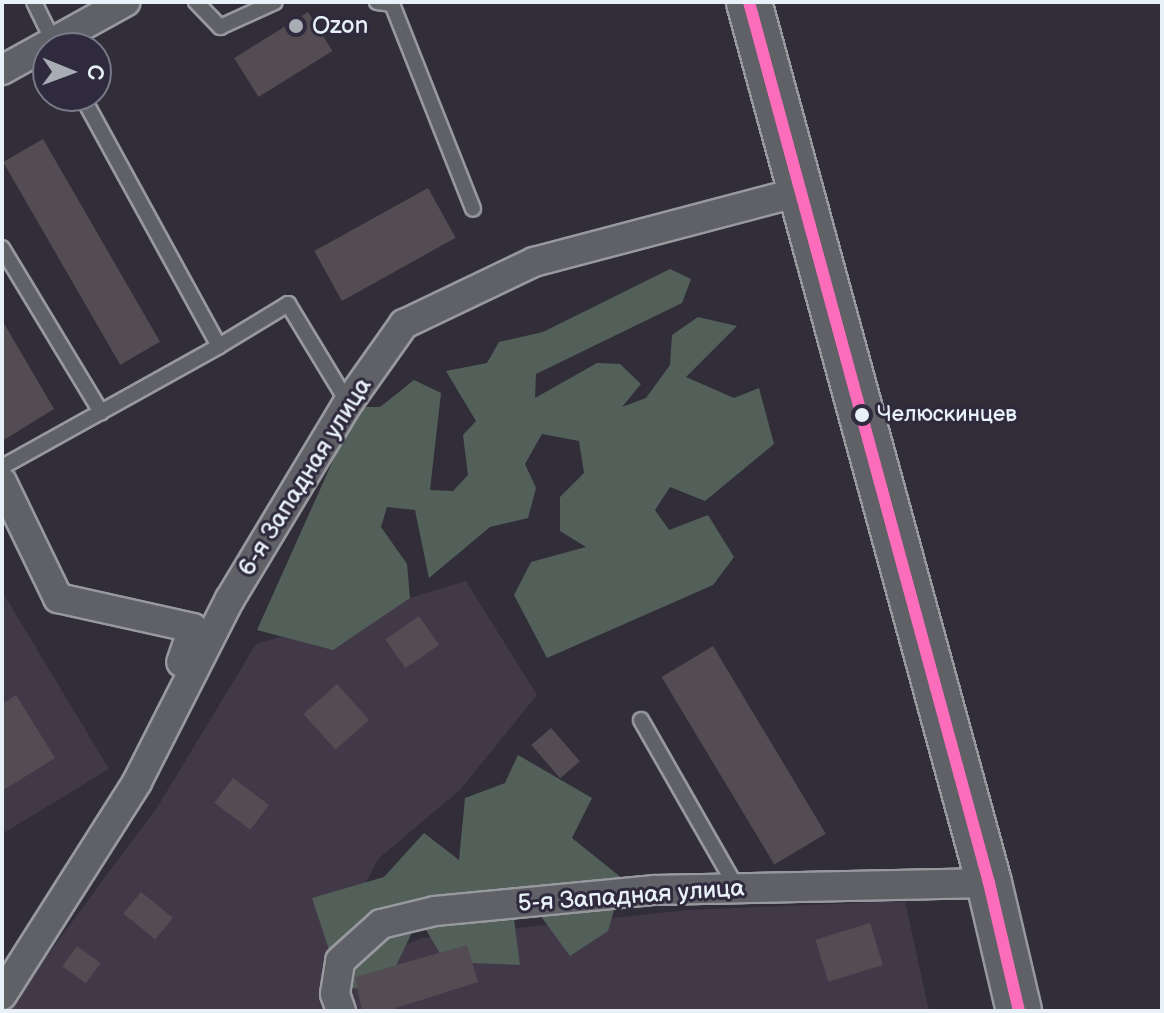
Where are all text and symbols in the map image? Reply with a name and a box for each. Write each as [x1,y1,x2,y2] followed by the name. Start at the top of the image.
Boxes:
[312,12,368,40] place label: Ozon
[287,17,305,35] marker: Ozon
[32,32,112,112] north arrow
[81,65,108,80] text: С
[232,373,378,581] street label: 6-я Западная улица
[877,402,1017,428] place label: Челюскинцев
[854,407,870,423] marker: Челюскинцев
[517,874,745,918] street label: 5-я Западная улица

